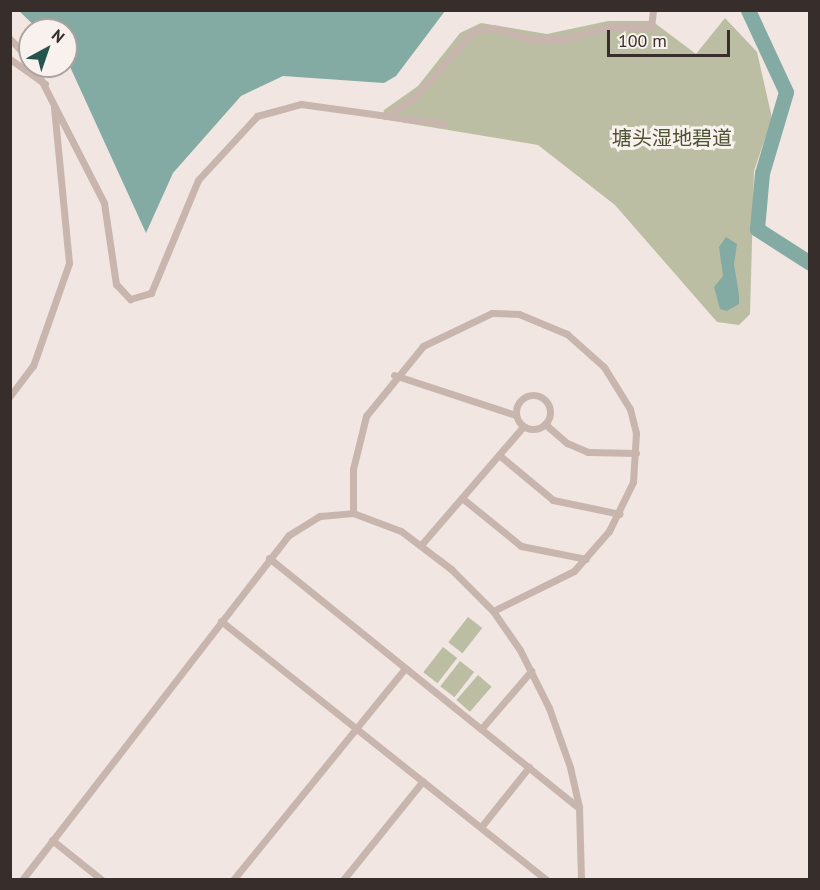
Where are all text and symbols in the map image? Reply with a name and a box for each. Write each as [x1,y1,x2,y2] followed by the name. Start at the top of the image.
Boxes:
[18,18,78,78] north arrow
[610,18,733,56] scale bar
[48,25,69,47] text: N
[618,29,667,52] text: 100 m
[612,126,732,150] park label: 塘头湿地碧道

